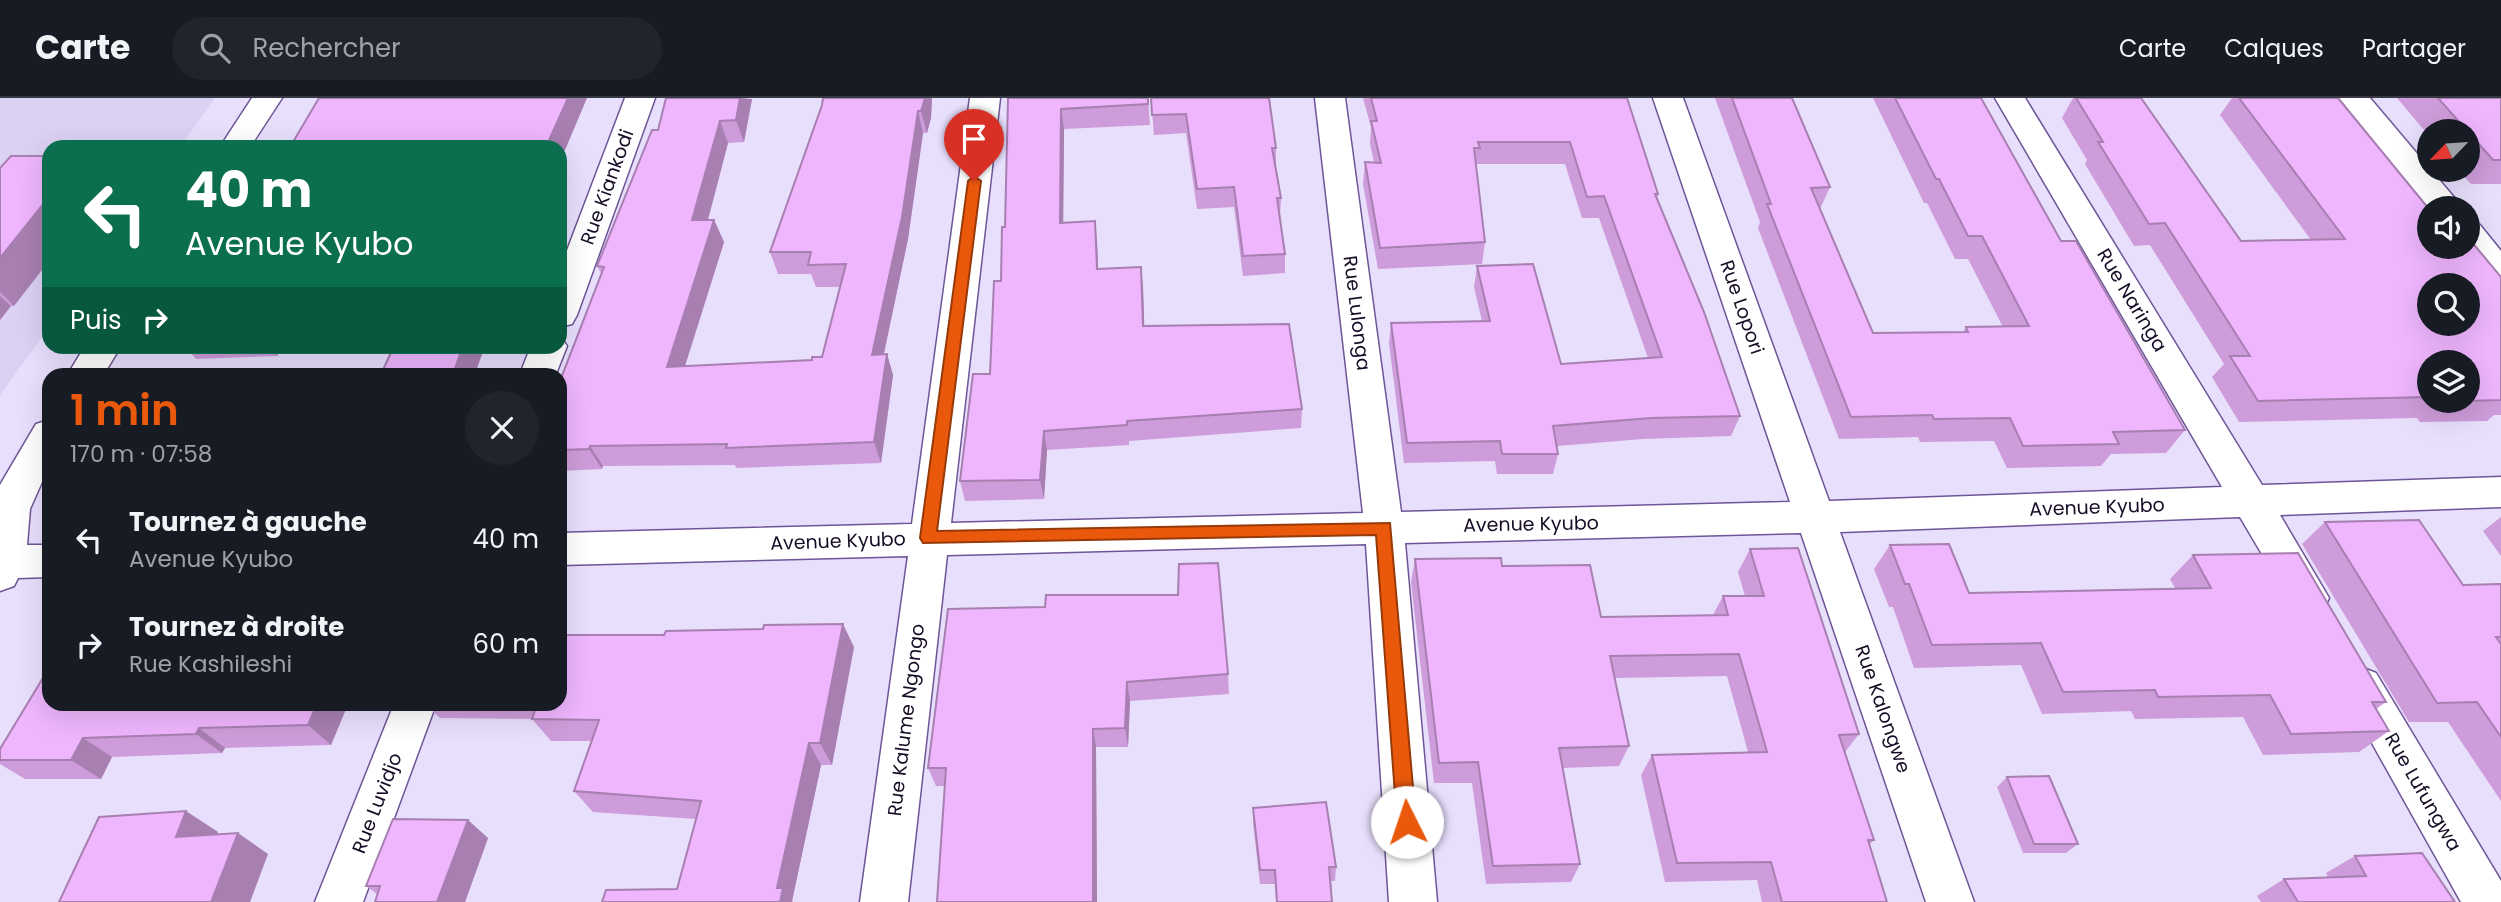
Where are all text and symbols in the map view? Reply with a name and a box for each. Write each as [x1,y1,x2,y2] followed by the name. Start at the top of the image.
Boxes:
[172,17,662,80] search box
[35,24,130,71] text: Carte
[196,29,234,67] icon: search
[252,30,401,66] text: Rechercher
[2119,32,2186,65] text: Carte
[2224,32,2324,65] text: Calques
[2362,32,2466,65] text: Partager
[944,109,1004,181] pin
[2417,119,2480,182] north arrow
[2417,119,2480,413] map controls
[955,120,993,158] icon: arrive
[574,125,640,249] street label: Rue Kiankodi
[185,156,312,224] text: 40 m
[70,168,161,259] icon: left
[2417,196,2480,259] button: sound
[185,221,413,266] text: Avenue Kyubo
[2090,243,2174,357] street label: Rue Naringa
[1337,254,1377,372] street label: Rue Lulonga
[1713,256,1771,358] street label: Rue Lopori
[2417,273,2480,336] button: search
[136,301,174,339] icon: right
[70,302,122,338] text: Puis
[2417,350,2480,413] button: layers
[70,381,179,440] text: 1 min
[465,391,539,465] button: close
[70,438,212,470] text: 170 m · 07:58
[2029,491,2165,523] street label: Avenue Kyubo
[129,504,367,540] text: Tournez à gauche
[1463,509,1599,539] street label: Avenue Kyubo
[70,521,108,559] icon: left
[473,521,539,557] text: 40 m
[770,525,906,557] street label: Avenue Kyubo
[129,543,293,575] text: Avenue Kyubo
[129,609,344,645] text: Tournez à droite
[881,622,931,818] street label: Rue Kalume Ngongo
[70,626,108,664] icon: right
[472,626,539,662] text: 60 m
[1848,641,1918,777] street label: Rue Kalongwe
[129,648,292,680] text: Rue Kashileshi
[2378,728,2468,856] street label: Rue Lufungwa
[345,749,409,857] street label: Rue Luvidjo
[1370,785,1444,859] position arrow

